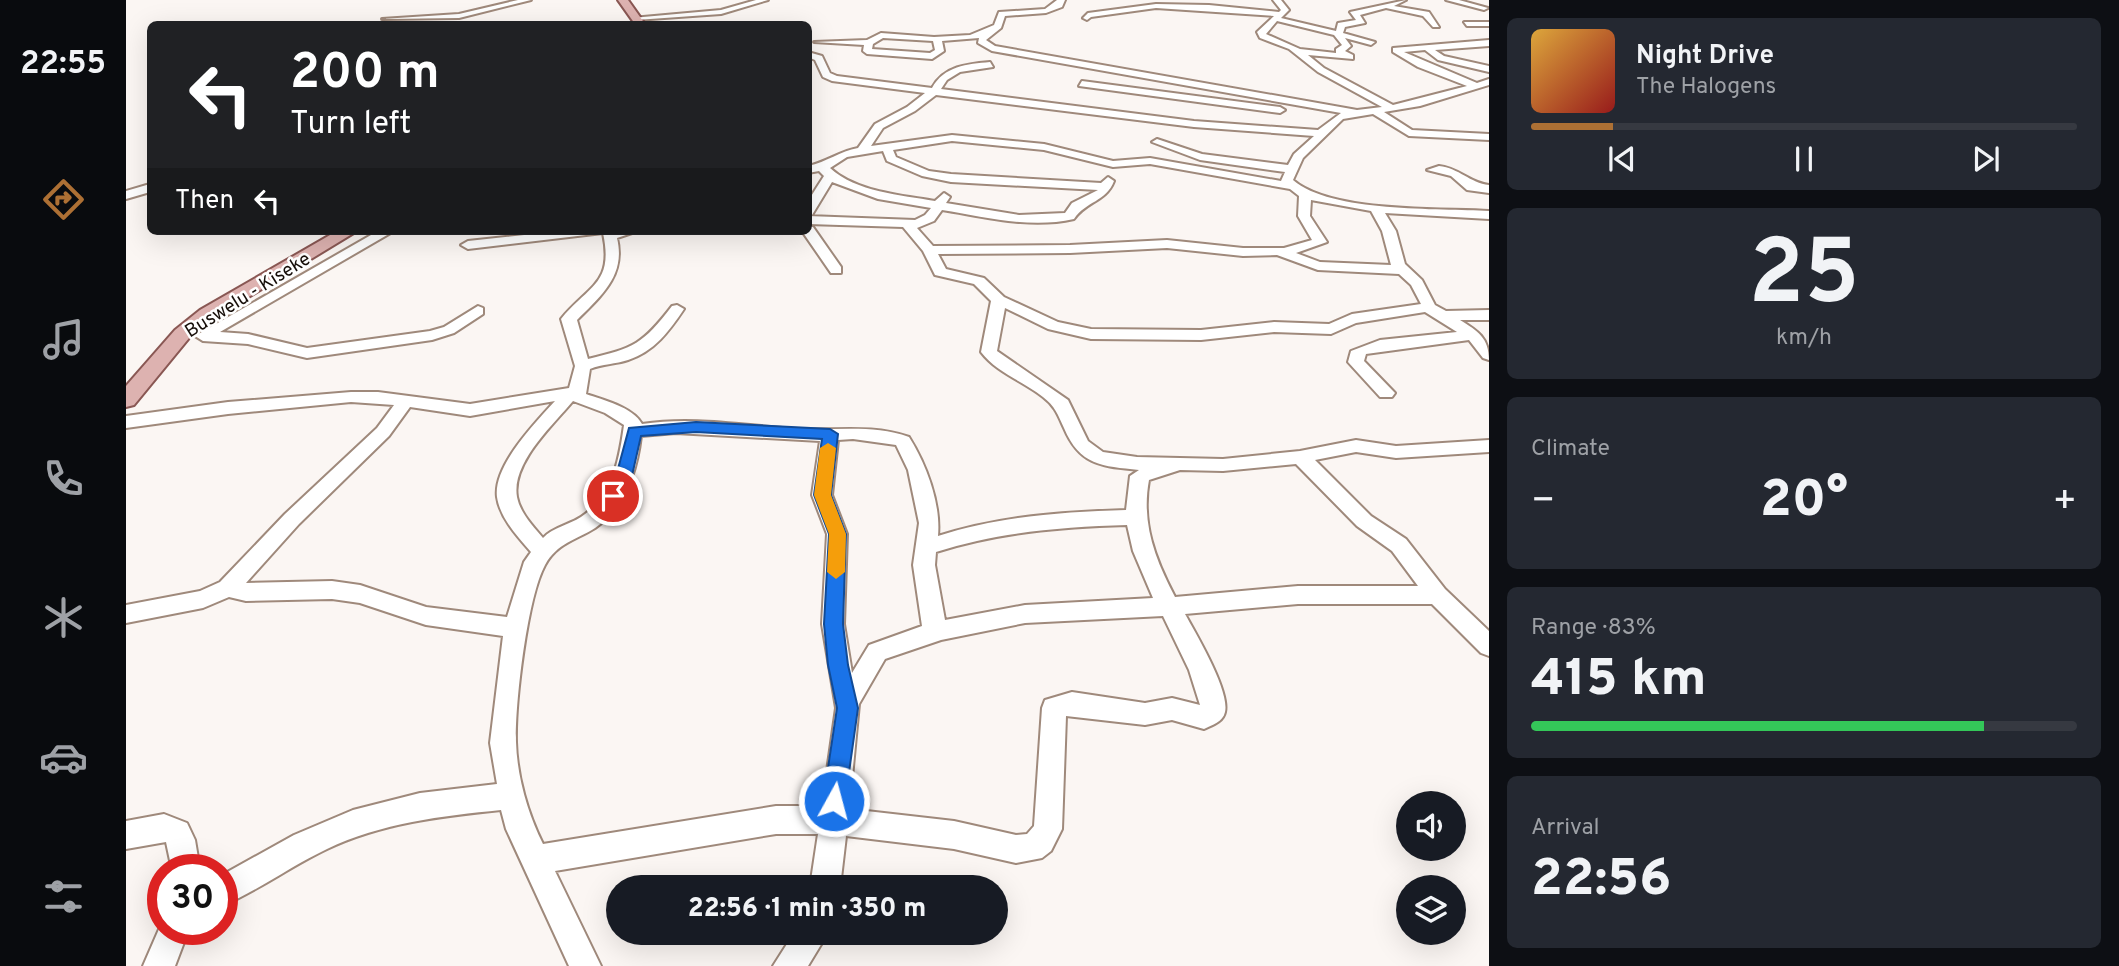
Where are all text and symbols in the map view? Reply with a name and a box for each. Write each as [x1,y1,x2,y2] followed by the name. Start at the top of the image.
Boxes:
[1636,40,1774,73] text: Night Drive
[290,44,440,106] text: 200 m
[20,45,106,85] text: 22:55
[175,49,266,140] icon: left
[1636,73,1776,102] text: The Halogens
[290,105,411,145] text: Turn left
[1603,140,1641,178] icon: previous
[1785,140,1823,178] icon: pause
[1967,140,2005,178] icon: next
[39,175,88,224] icon: directions
[248,182,286,220] icon: left
[175,185,234,218] text: Then
[1748,221,1860,336] text: 25
[181,247,315,344] street label: Buswelu - Kiseke
[39,315,88,364] icon: music
[1776,324,1832,353] text: km/h
[1531,435,1610,464] text: Climate
[39,454,88,503] icon: phone
[583,466,643,526] pin
[1760,469,1848,535] text: 20°
[594,477,632,515] icon: arrive
[1531,478,1556,527] text: −
[2052,478,2077,527] text: +
[39,593,88,642] icon: climate
[1531,614,1656,643] text: Range · 83%
[1531,648,1707,714] text: 415 km
[39,733,88,782] icon: car
[797,764,871,838] position arrow
[1396,791,1466,945] map controls
[1396,791,1466,861] button: sound
[1531,814,1600,843] text: Arrival
[1531,848,1671,914] text: 22:56
[147,854,238,945] speed limit sign: 30
[39,872,88,921] icon: filters
[1396,875,1466,945] button: layers
[688,893,926,926] text: 22:56 · 1 min · 350 m

